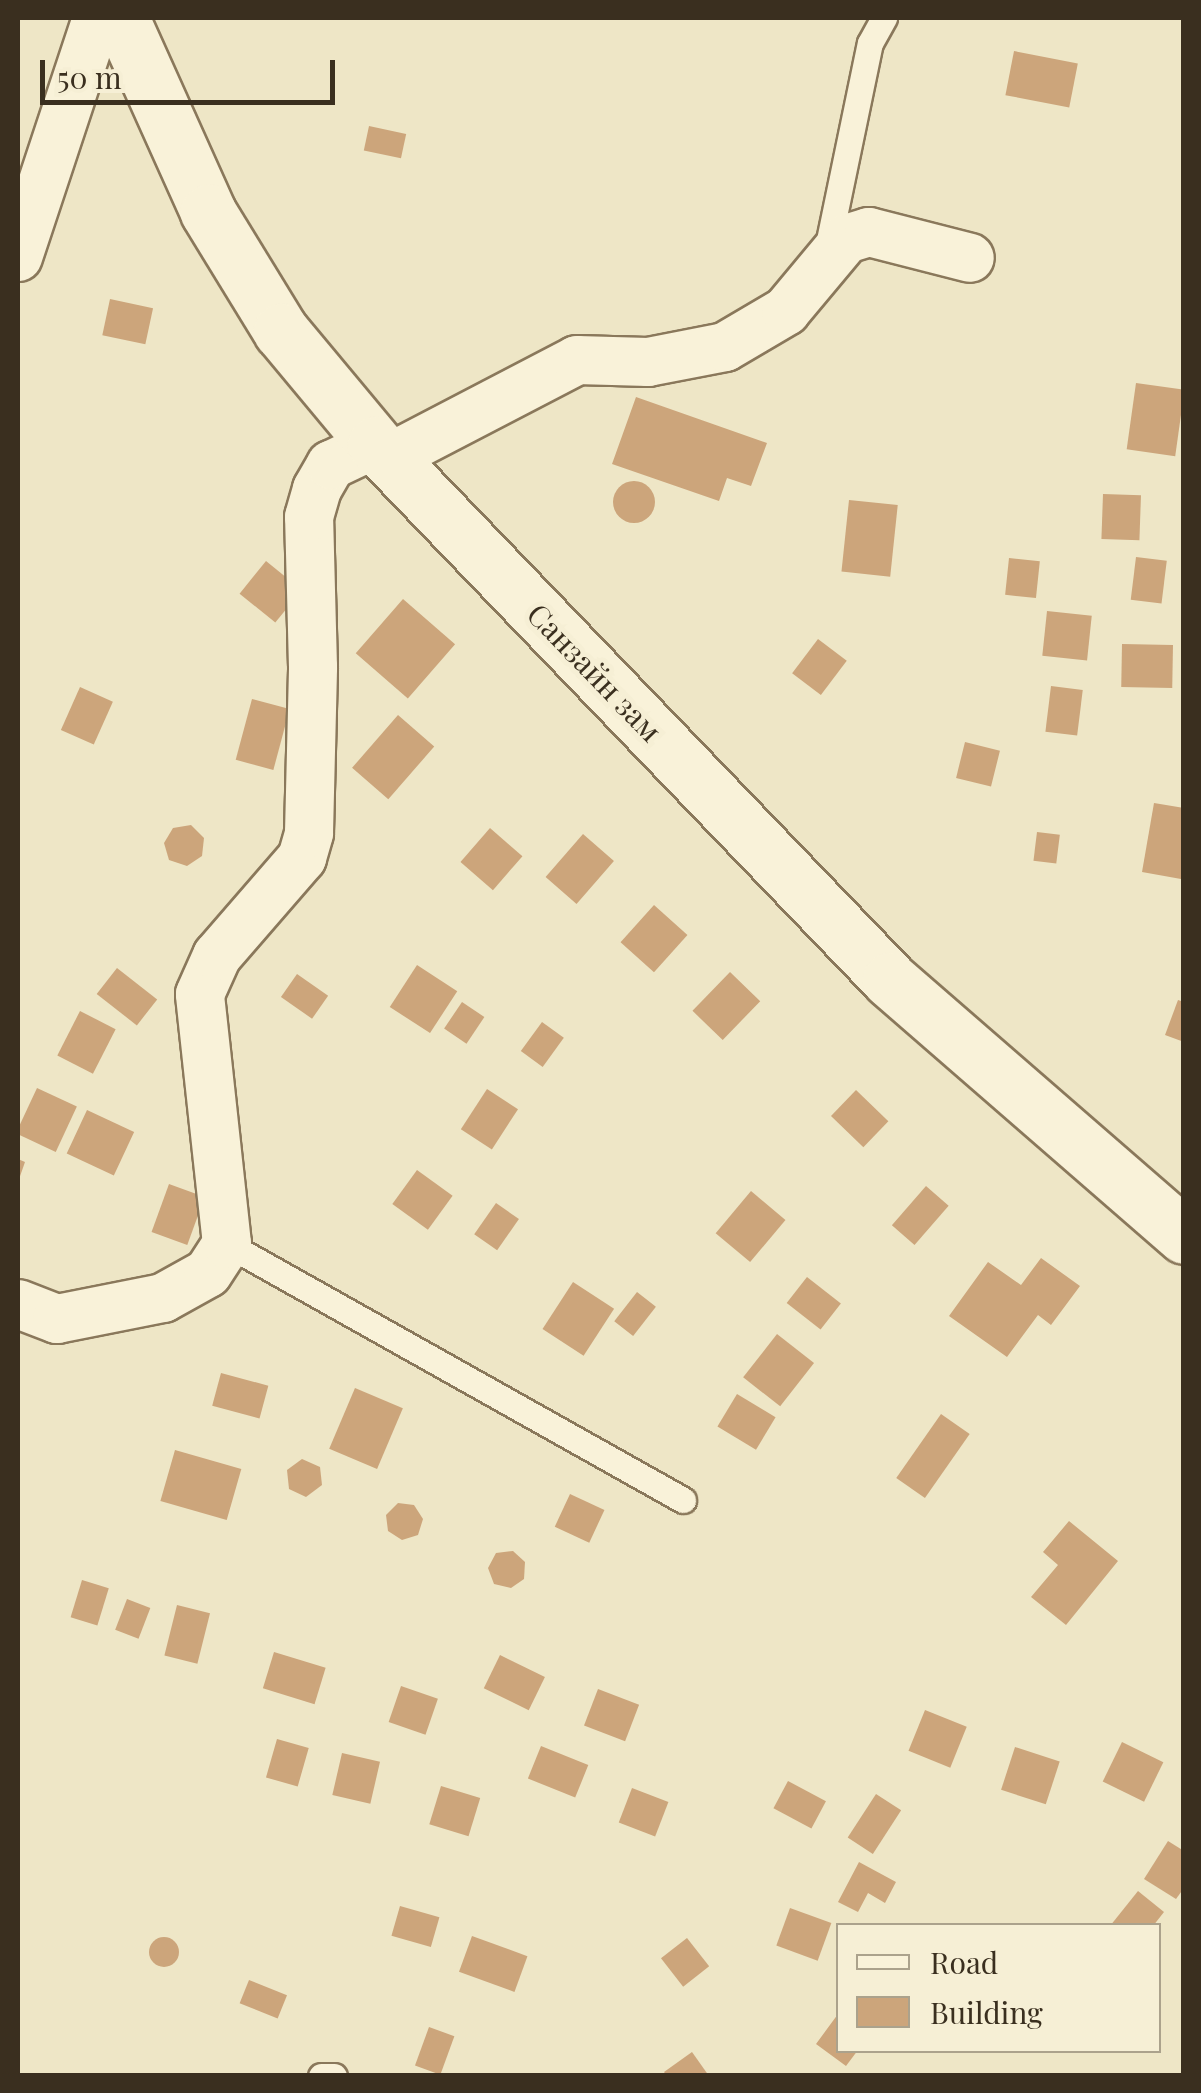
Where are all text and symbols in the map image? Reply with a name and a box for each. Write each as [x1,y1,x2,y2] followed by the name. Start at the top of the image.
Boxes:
[45,40,340,102] scale bar
[57,57,122,97] text: 50 m
[520,596,670,748] street label: Санзайн зам
[836,1923,1161,2053] legend
[930,1942,998,1982] text: Road
[930,1992,1043,2032] text: Building

